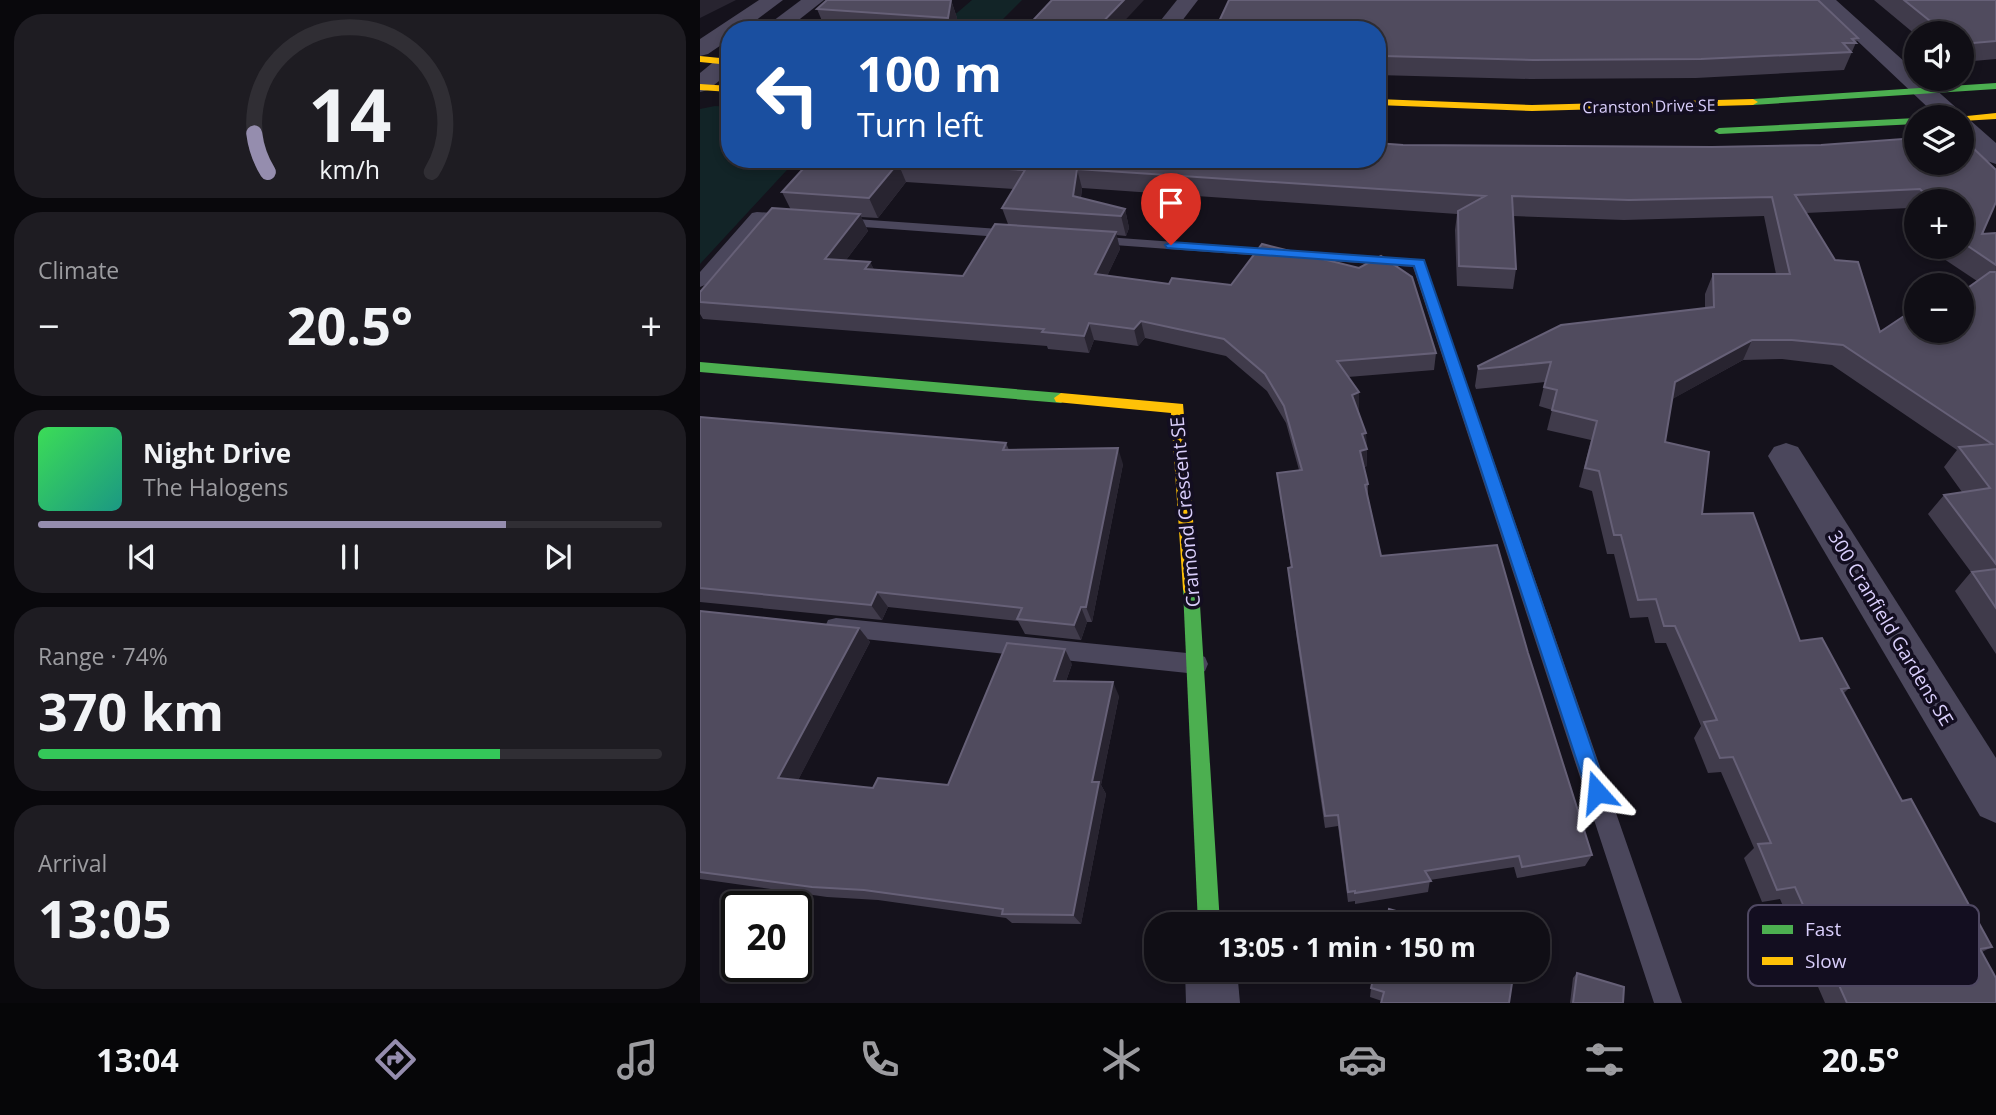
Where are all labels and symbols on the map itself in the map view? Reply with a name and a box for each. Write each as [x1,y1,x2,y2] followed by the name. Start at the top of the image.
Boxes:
[1582,94,1716,118] street label: Cranston Drive SE
[1141,173,1201,245] pin
[1164,416,1206,608] street label: Cramond Crescent SE
[1822,525,1960,731] street label: 300 Cranfield Gardens SE
[1560,755,1634,829] position arrow
[721,891,812,982] speed limit sign: 20
[1748,905,1979,986] legend
[1805,916,1841,942] text: Fast
[1805,948,1847,974] text: Slow

